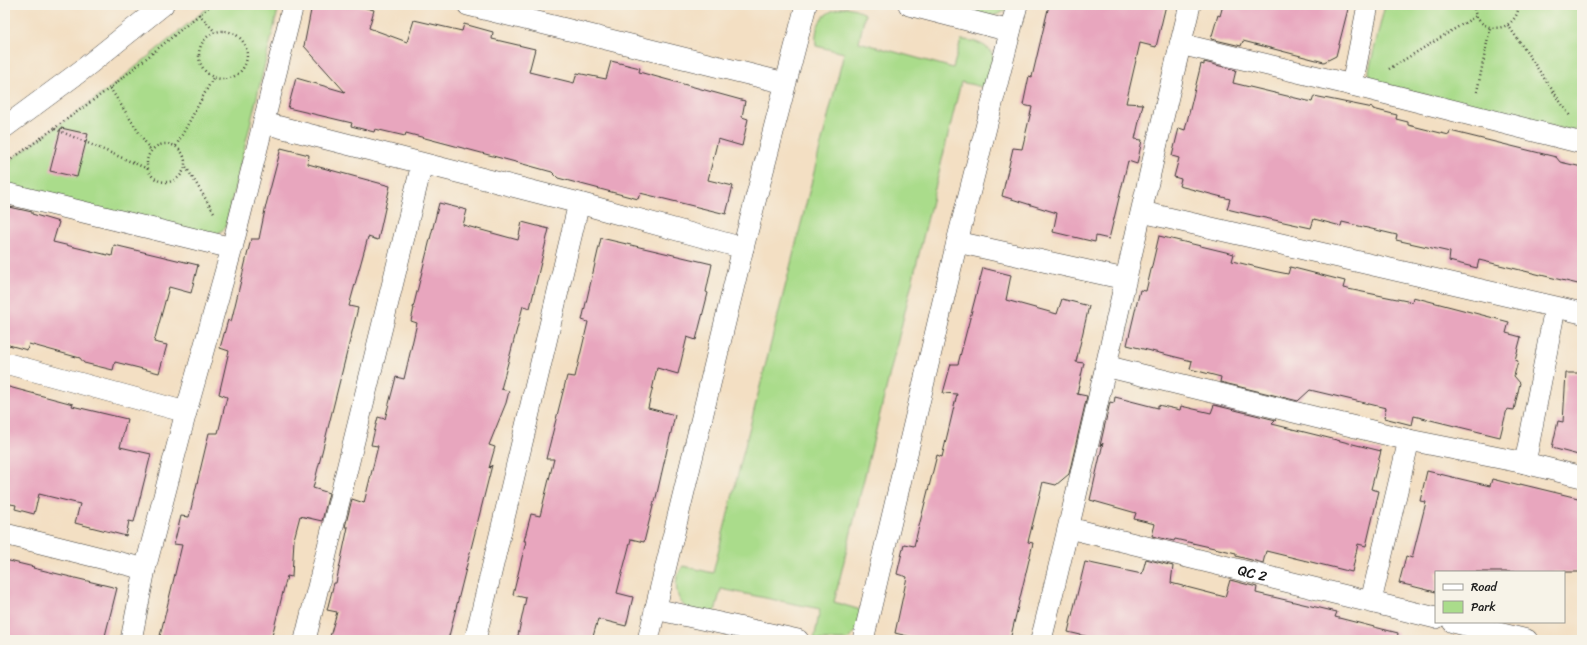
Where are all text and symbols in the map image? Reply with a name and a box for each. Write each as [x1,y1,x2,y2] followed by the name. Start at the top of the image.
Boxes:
[1235,558,1270,589] street label: QC 2
[1435,571,1565,623] legend
[1471,576,1498,598] text: Road
[1471,596,1496,618] text: Park

